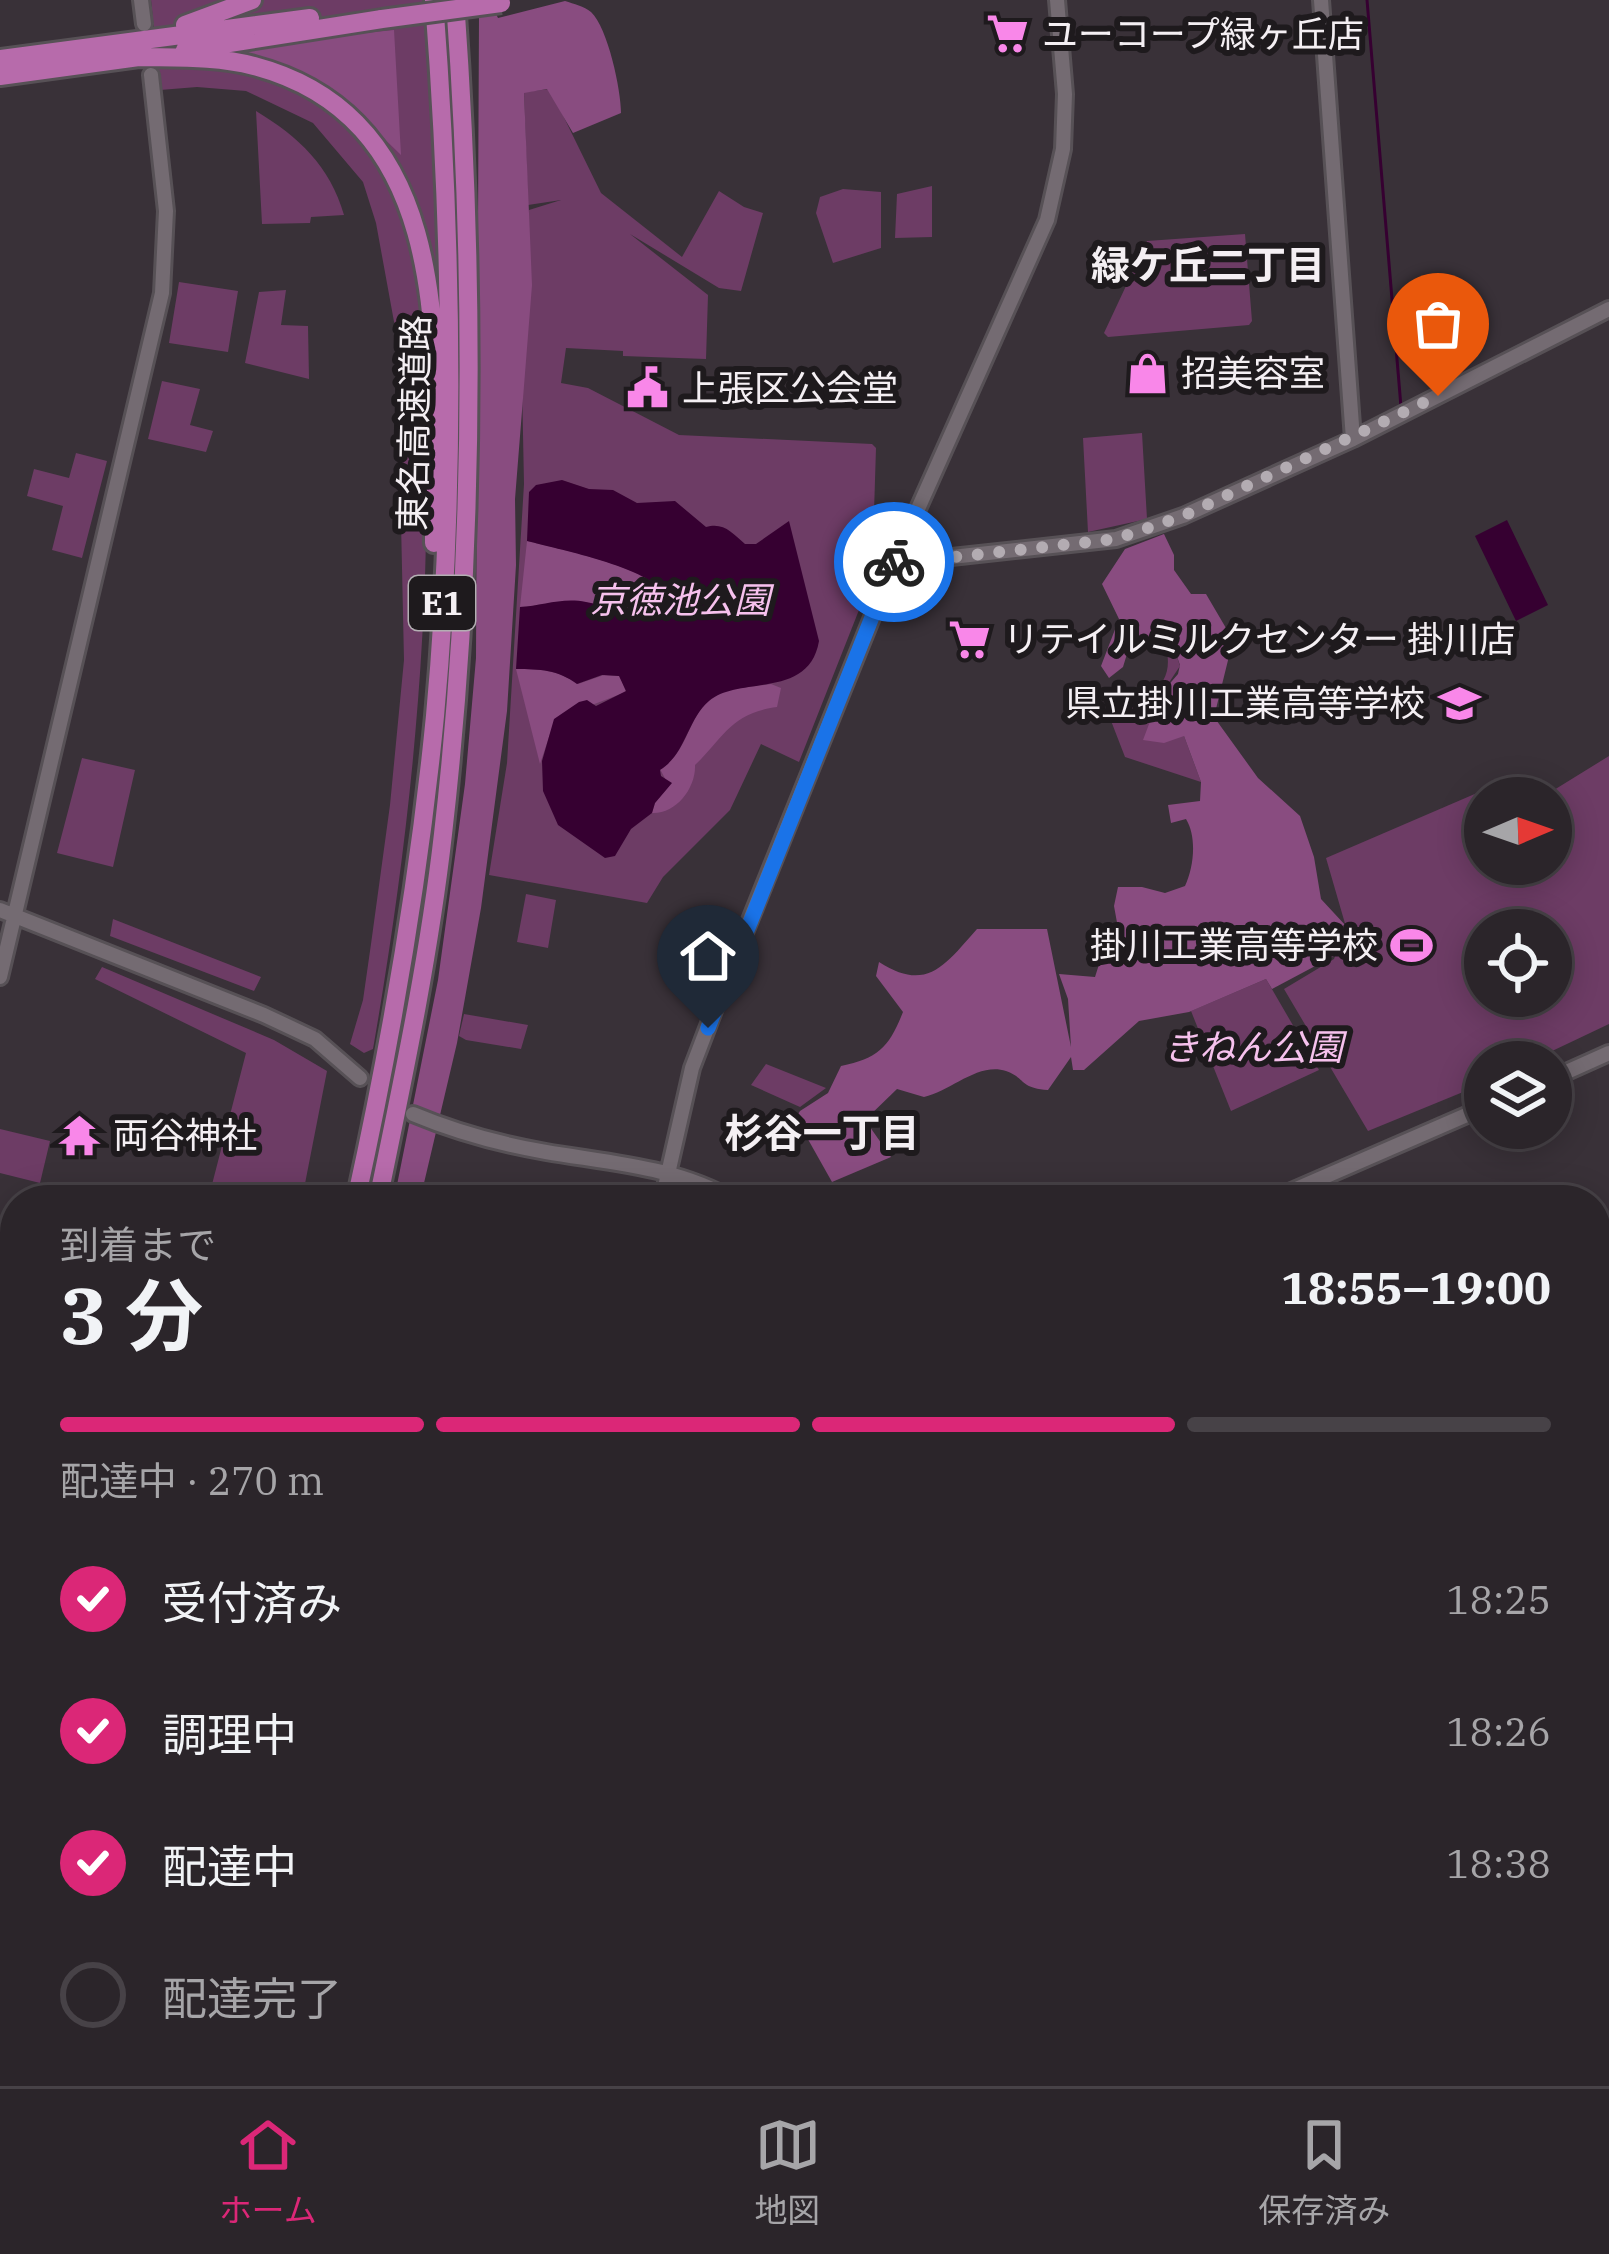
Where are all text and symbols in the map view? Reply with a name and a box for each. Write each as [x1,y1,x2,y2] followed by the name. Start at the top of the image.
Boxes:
[1042,10,1364,57] place label: ユーコープ緑ヶ丘店
[985,11,1031,57] supermarket icon: ユーコープ緑ヶ丘店
[1091,239,1325,290] district label: 緑ケ丘二丁目
[1387,273,1489,396] pin
[1405,291,1471,357] icon: bag
[388,315,439,531] street label: 東名高速道路
[1181,349,1325,396] place label: 招美容室
[1124,350,1170,396] shop icon: 招美容室
[682,364,898,411] place label: 上張区公会堂
[625,365,671,411] public building icon: 上張区公会堂
[834,502,954,622] courier
[861,529,927,595] icon: bike
[409,576,475,630] road number: E1
[590,576,775,623] park label: 京徳池公園
[1003,615,1515,662] place label: リテイルミルクセンター 掛川店
[946,616,992,662] supermarket icon: リテイルミルクセンター 掛川店
[1065,679,1425,726] place label: 県立掛川工業高等学校
[1436,680,1482,726] school or university icon: 県立掛川工業高等学校
[1464,777,1572,885] north arrow
[1464,777,1572,1149] map controls
[657,905,759,1028] pin
[1464,909,1572,1017] button: locate
[1090,921,1378,968] place label: 掛川工業高等学校
[1389,922,1435,968] sports icon: 掛川工業高等学校
[675,923,741,989] icon: home
[1163,1023,1348,1070] park label: きねん公園
[1464,1041,1572,1149] button: layers
[724,1107,920,1158] district label: 杉谷一丁目
[113,1111,257,1158] place label: 両谷神社
[56,1112,102,1158] temple icon: 両谷神社
[60,1219,216,1270] text: 到着まで
[1281,1258,1551,1316] text: 18:55–19:00
[60,1264,203,1365] text: 3 分
[60,1455,324,1506] text: 配達中 · 270 m
[60,1566,126,1632] icon: check
[162,1573,342,1631] text: 受付済み
[1446,1574,1551,1625] text: 18:25
[60,1698,126,1764] icon: check
[162,1705,297,1763] text: 調理中
[1446,1706,1551,1757] text: 18:26
[60,1830,126,1896] icon: check
[162,1837,297,1895] text: 配達中
[1446,1838,1551,1889] text: 18:38
[162,1969,342,2027] text: 配達完了
[219,2112,317,2232] tab: ホーム
[755,2112,821,2232] tab: 地図
[1258,2112,1390,2232] tab: 保存済み

